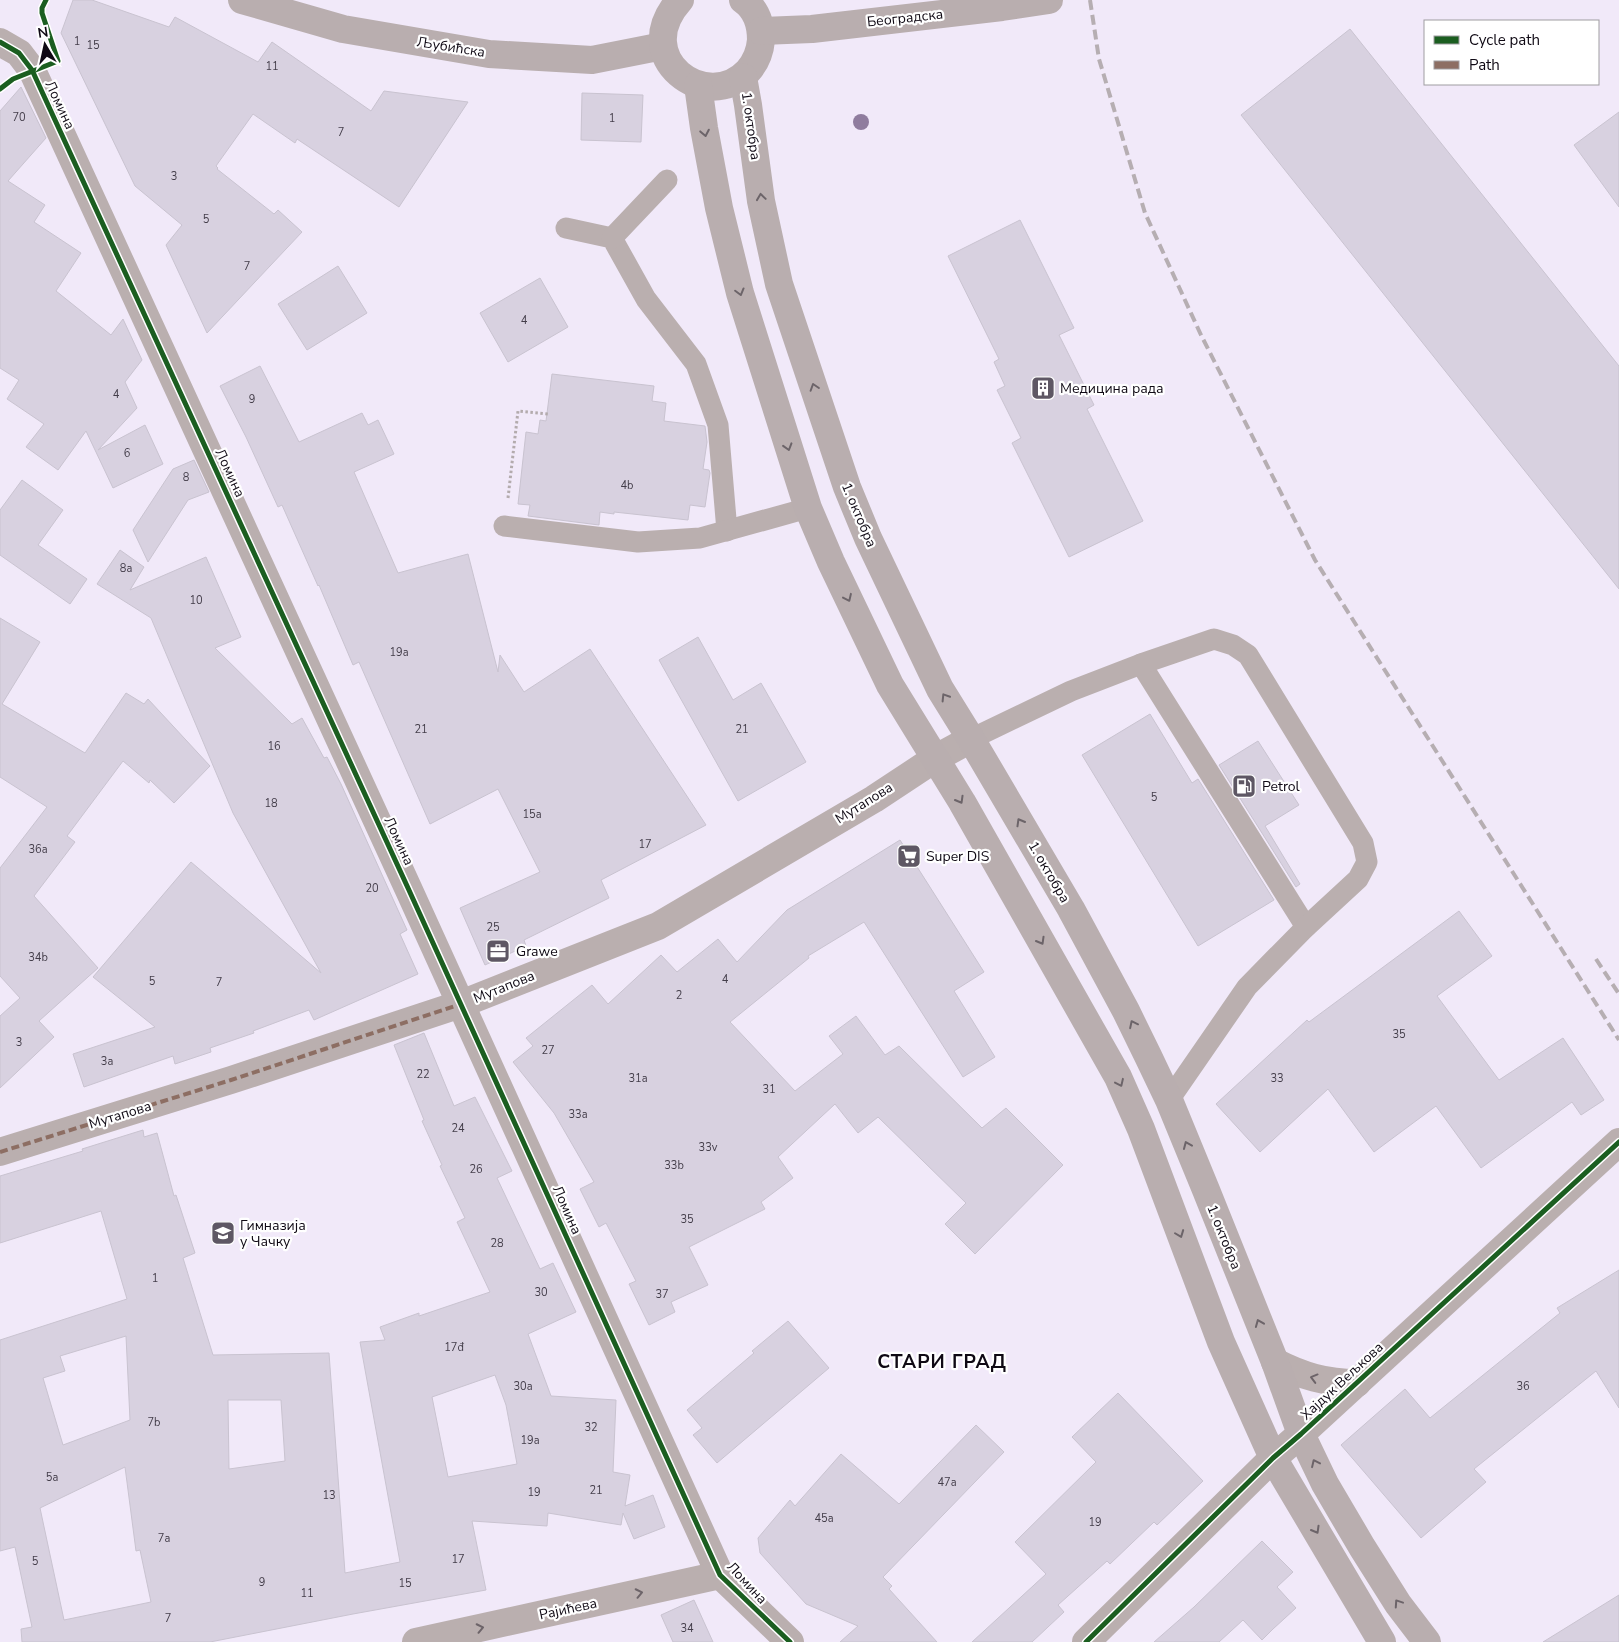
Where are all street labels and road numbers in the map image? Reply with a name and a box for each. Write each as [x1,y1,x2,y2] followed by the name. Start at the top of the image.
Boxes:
[866,5,944,31] street label: Београдска
[416,32,486,62] street label: Љубићска
[41,78,79,132] street label: Ломина
[737,91,765,161] street label: 1. октобра
[211,446,249,500] street label: Ломина
[837,480,881,550] street label: 1. октобра
[832,778,896,828] street label: Мутапова
[380,814,418,868] street label: Ломина
[1024,838,1074,906] street label: 1. октобра
[471,966,537,1008] street label: Мутапова
[86,1096,154,1134] street label: Мутапова
[548,1183,586,1237] street label: Ломина
[1202,1202,1246,1272] street label: 1. октобра
[1297,1338,1387,1424] street label: Хајдук Вељкова
[723,1558,771,1608] street label: Ломина
[537,1594,599,1624] street label: Рајићева

